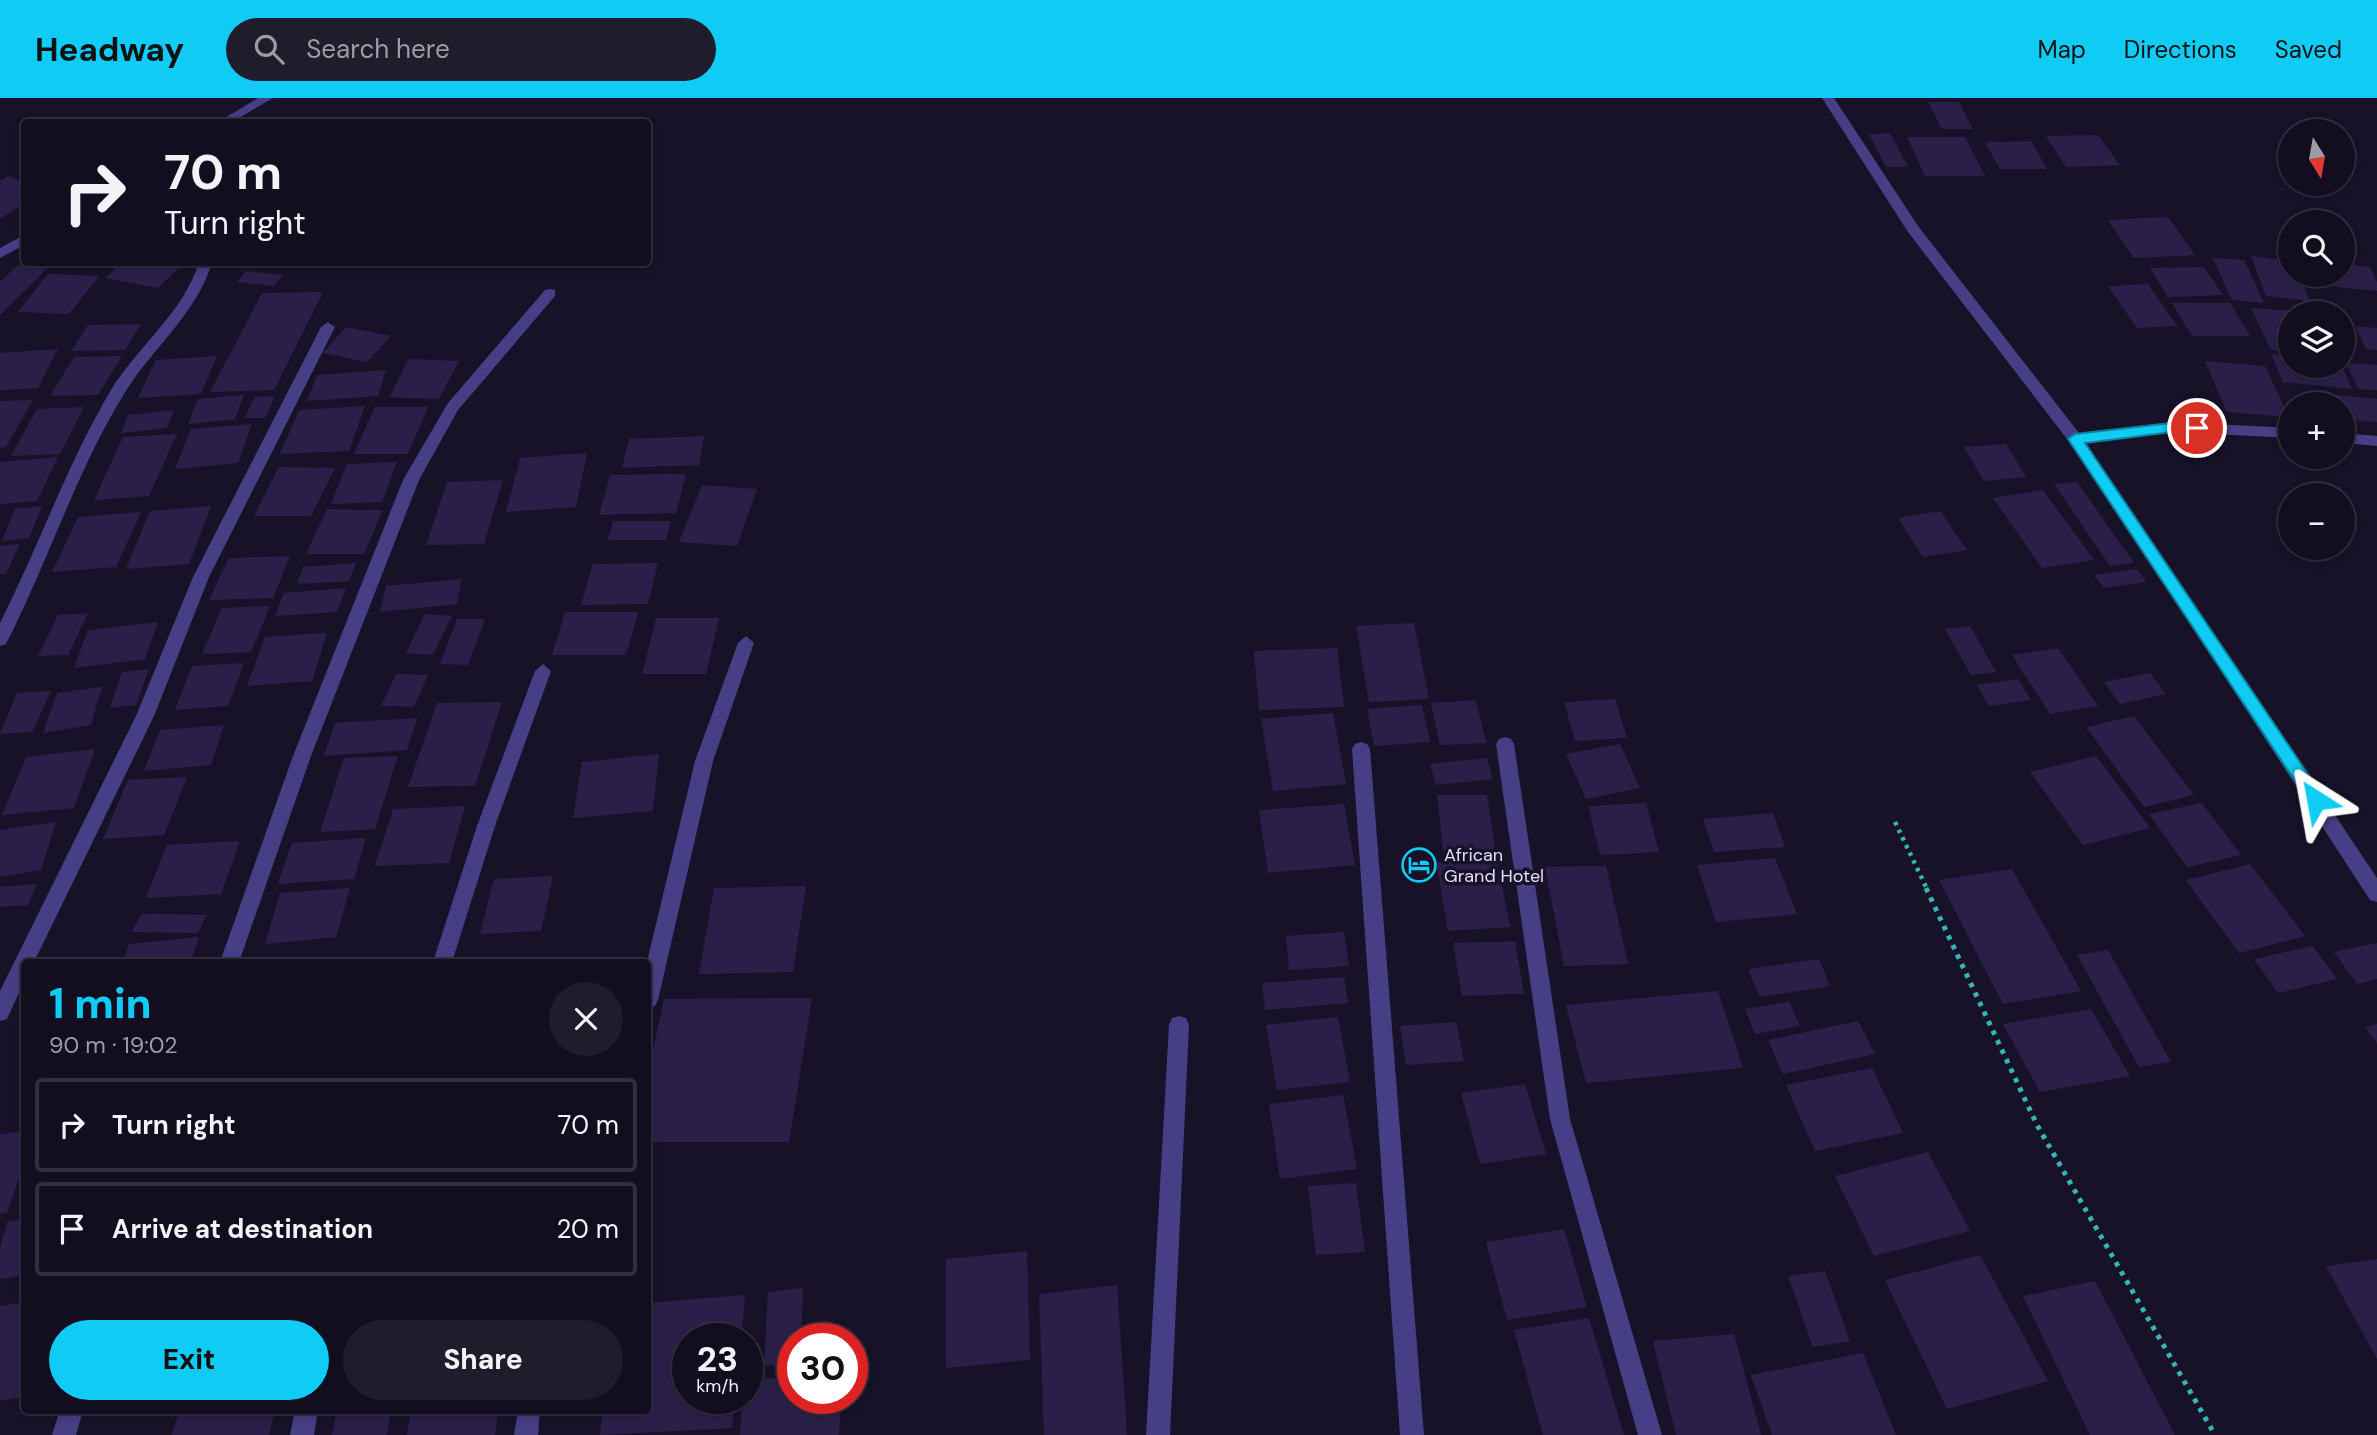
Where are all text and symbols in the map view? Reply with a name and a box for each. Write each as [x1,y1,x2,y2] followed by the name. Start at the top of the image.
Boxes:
[226,18,716,81] search box
[35,28,184,71] text: Headway
[250,30,288,68] icon: search
[306,32,450,66] text: Search here
[2038,34,2086,65] text: Map
[2124,34,2237,65] text: Directions
[2275,34,2342,65] text: Saved
[2278,119,2356,196] north arrow
[2278,119,2355,560] map controls
[164,140,282,204] text: 70 m
[49,147,140,238] icon: right
[164,202,306,244] text: Turn right
[2278,210,2355,287] button: search
[2278,301,2355,378] button: layers
[2278,392,2355,469] button: +
[2167,398,2227,458] pin
[2178,409,2216,447] icon: arrive
[2278,483,2355,560] button: −
[2279,763,2353,837] position arrow
[1444,843,1544,888] place label: African Grand Hotel
[1400,846,1438,884] hotel icon: African Grand Hotel
[49,976,152,1031] text: 1 min
[549,982,623,1056] button: close
[49,1030,178,1060] text: 90 m · 19:02
[53,1106,91,1144] icon: right
[112,1108,236,1142] text: Turn right
[558,1108,619,1142] text: 70 m
[53,1210,91,1248] icon: arrive
[112,1212,373,1246] text: Arrive at destination
[556,1212,619,1246] text: 20 m
[49,1320,329,1400] button: Exit
[343,1320,623,1400] button: Share
[777,1323,868,1414] speed limit sign: 30
[697,1336,738,1382] text: 23
[696,1374,739,1398] text: km/h

